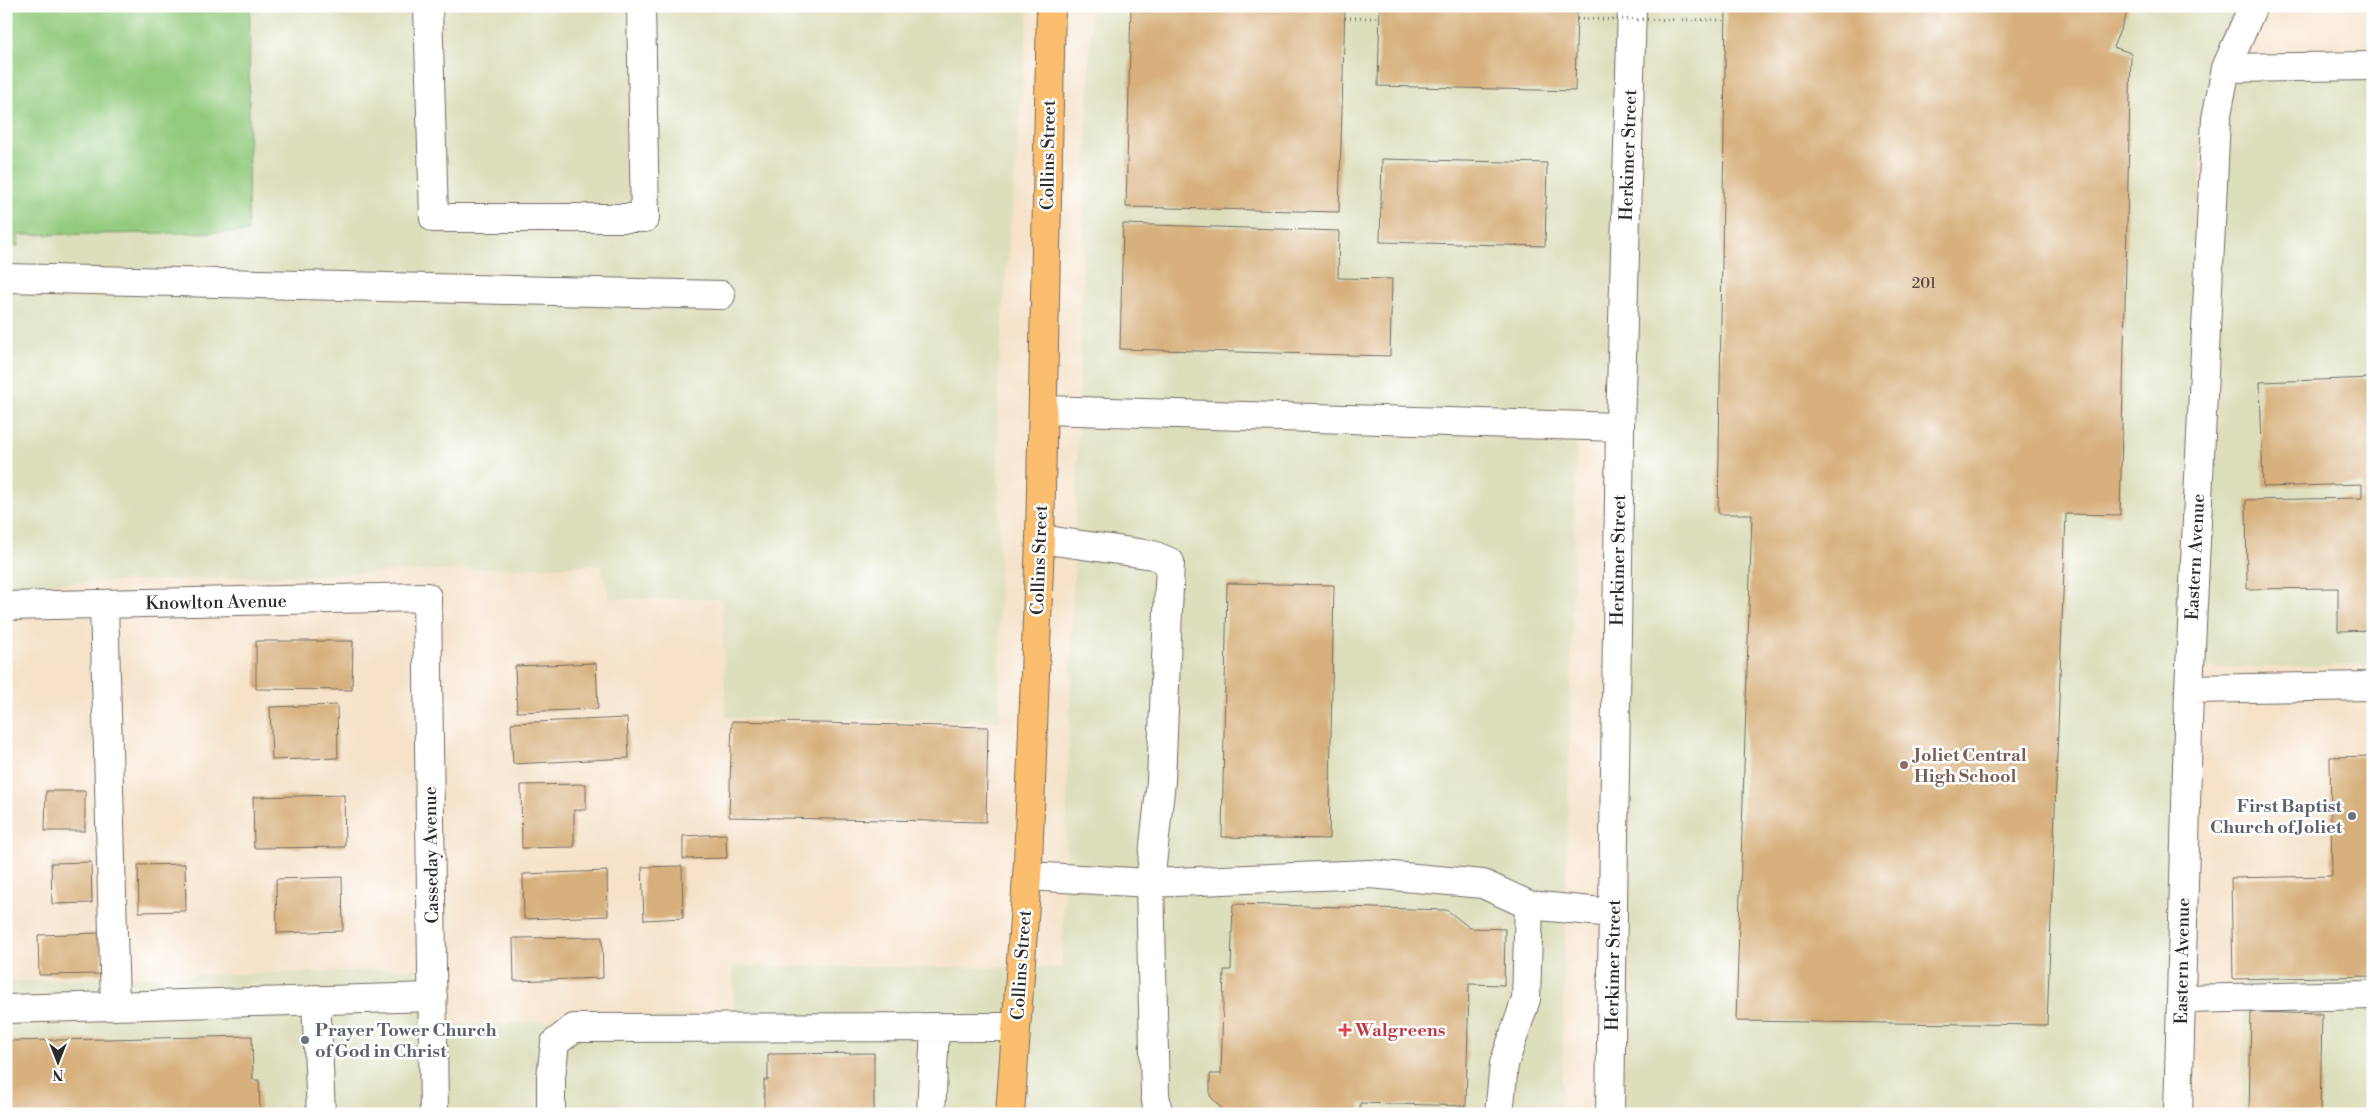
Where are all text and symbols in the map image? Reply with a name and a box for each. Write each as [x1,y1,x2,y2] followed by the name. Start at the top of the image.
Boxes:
[1615,88,1642,221] street label: Herkimer Street
[1036,99,1061,210] street label: Collins Street
[1912,274,1937,293] house number: 201
[1606,493,1631,626] street label: Herkimer Street
[2181,493,2210,621] street label: Eastern Avenue
[1026,504,1053,616] street label: Collins Street
[145,590,287,615] street label: Knowlton Avenue
[1911,744,2027,788] place label: Joliet Central High School
[1898,759,1910,771] marker: Joliet Central High School
[419,786,444,924] street label: Casseday Avenue
[2210,795,2343,839] place label: First Baptist Church of Joliet
[2346,810,2358,822] marker: First Baptist Church of Joliet
[2170,897,2195,1025] street label: Eastern Avenue
[1601,898,1626,1031] street label: Herkimer Street
[1006,909,1037,1021] street label: Collins Street
[315,1019,497,1063] place label: Prayer Tower Church of God in Christ
[1354,1019,1446,1042] place label: Walgreens
[1339,1024,1351,1036] marker: Walgreens
[299,1034,311,1046] marker: Prayer Tower Church of God in Christ
[32,1038,82,1088] north arrow
[52,1065,64,1083] text: N

